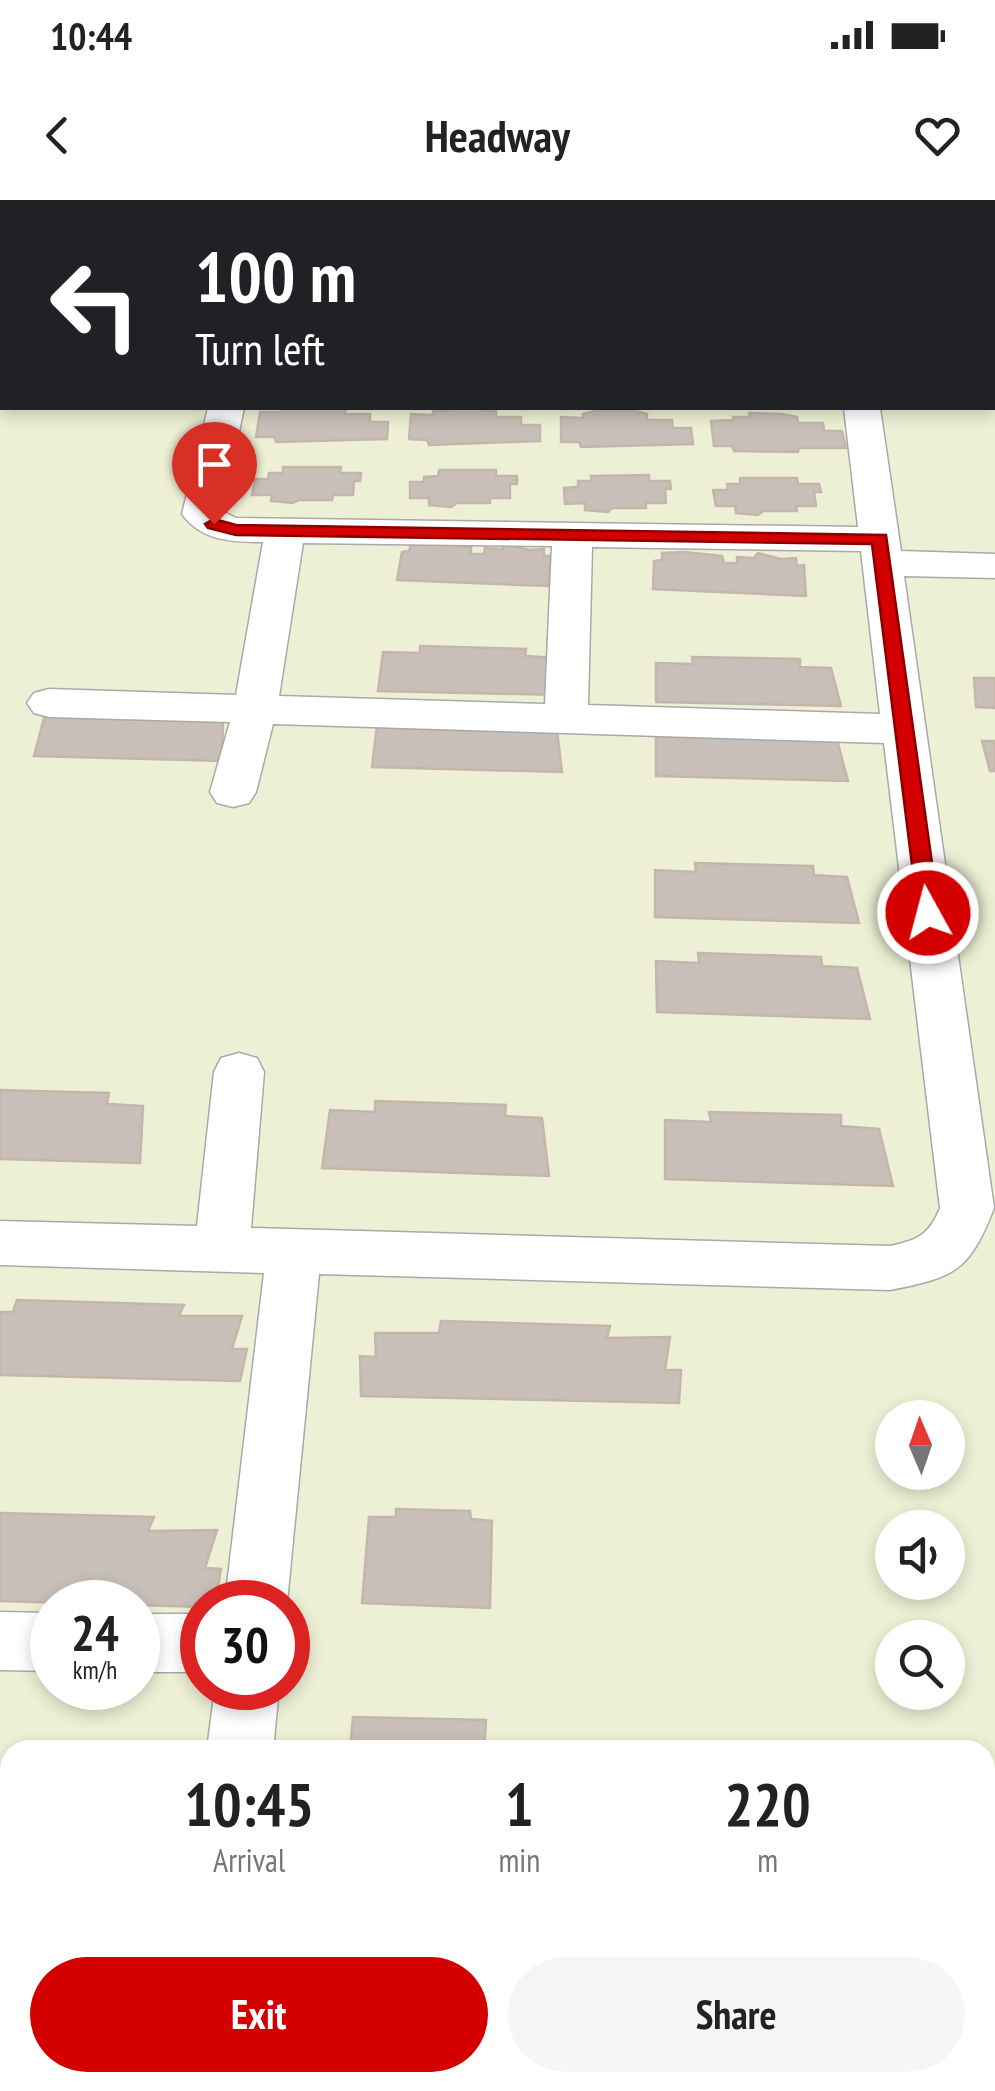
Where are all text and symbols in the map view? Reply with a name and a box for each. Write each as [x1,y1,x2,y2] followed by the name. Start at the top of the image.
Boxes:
[50,11,132,60] text: 10:44
[425,106,570,164] text: Headway
[30,108,85,163] icon: back
[910,108,965,163] icon: heart
[195,231,356,321] text: 100 m
[30,240,160,370] icon: left
[195,319,325,377] text: Turn left
[172,422,257,525] pin
[187,437,242,492] icon: arrive
[876,861,980,965] position arrow
[875,1400,965,1490] north arrow
[875,1400,965,1710] map controls
[875,1510,965,1600] button: sound
[180,1580,310,1710] speed limit sign: 30
[71,1600,119,1665] text: 24
[875,1620,965,1710] button: search
[73,1654,117,1686] text: km/h
[184,1765,314,1843] text: 10:45
[505,1765,534,1843] text: 1
[725,1765,811,1843] text: 220
[213,1839,285,1881] text: Arrival
[498,1839,540,1881] text: min
[757,1839,778,1881] text: m
[30,1957,488,2072] button: Exit
[508,1957,965,2072] button: Share

